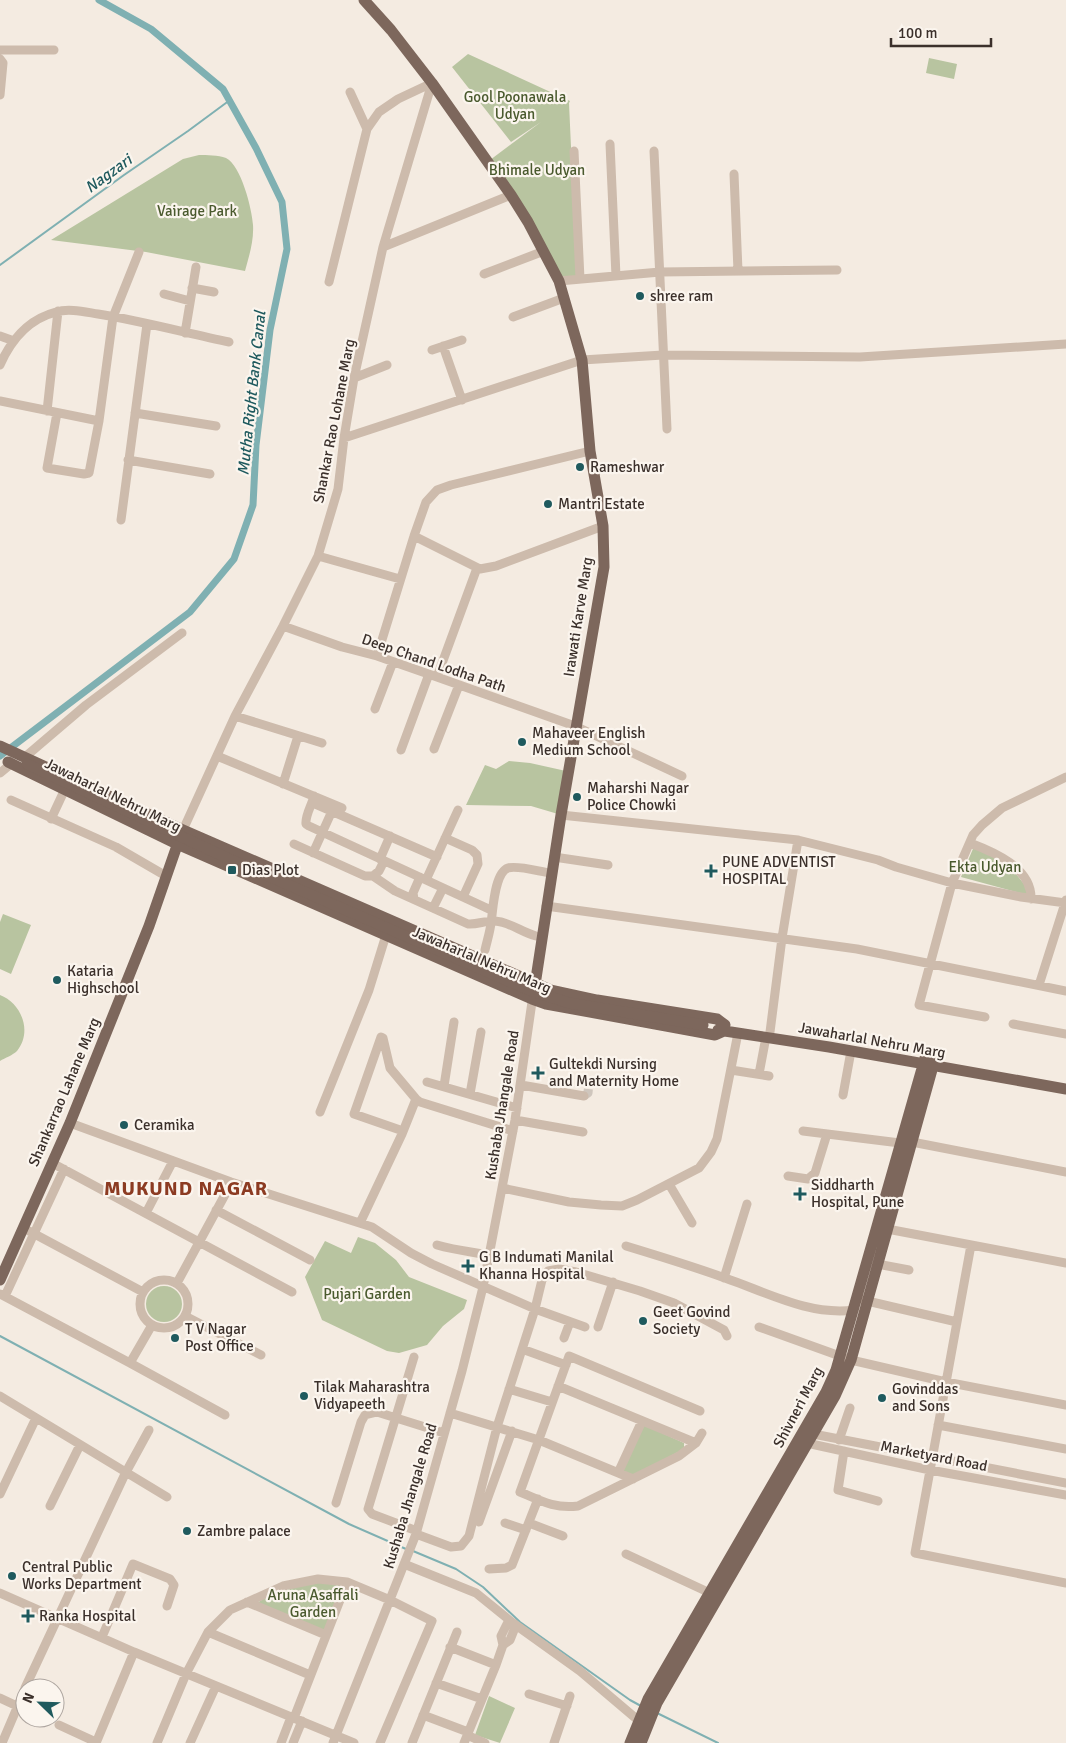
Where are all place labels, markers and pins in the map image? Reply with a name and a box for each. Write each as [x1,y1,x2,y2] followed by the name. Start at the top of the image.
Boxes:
[650,287,713,305] place label: shree ram
[634,290,646,302] marker: shree ram
[590,458,665,476] place label: Rameshwar
[574,461,586,473] marker: Rameshwar
[558,495,645,513] place label: Mantri Estate
[542,498,554,510] marker: Mantri Estate
[532,724,645,759] place label: Mahaveer English Medium School
[516,736,528,748] marker: Mahaveer English Medium School
[587,779,689,814] place label: Maharshi Nagar Police Chowki
[571,791,583,803] marker: Maharshi Nagar Police Chowki
[722,853,836,888] place label: PUNE ADVENTIST HOSPITAL
[242,861,299,879] place label: Dias Plot
[226,864,238,876] marker: Dias Plot
[704,864,718,878] marker: PUNE ADVENTIST HOSPITAL
[67,962,139,997] place label: Kataria Highschool
[51,974,63,986] marker: Kataria Highschool
[549,1055,679,1090] place label: Gultekdi Nursing and Maternity Home
[531,1066,545,1080] marker: Gultekdi Nursing and Maternity Home
[134,1116,195,1134] place label: Ceramika
[118,1119,130,1131] marker: Ceramika
[811,1176,904,1211] place label: Siddharth Hospital, Pune
[793,1187,807,1201] marker: Siddharth Hospital, Pune
[479,1248,614,1283] place label: G B Indumati Manilal Khanna Hospital
[461,1259,475,1273] marker: G B Indumati Manilal Khanna Hospital
[653,1303,730,1338] place label: Geet Govind Society
[637,1315,649,1327] marker: Geet Govind Society
[185,1320,254,1355] place label: T V Nagar Post Office
[169,1332,181,1344] marker: T V Nagar Post Office
[314,1378,430,1413] place label: Tilak Maharashtra Vidyapeeth
[892,1380,959,1415] place label: Govinddas and Sons
[298,1390,310,1402] marker: Tilak Maharashtra Vidyapeeth
[876,1392,888,1404] marker: Govinddas and Sons
[197,1522,291,1540] place label: Zambre palace
[181,1525,193,1537] marker: Zambre palace
[22,1558,142,1593] place label: Central Public Works Department
[6,1570,18,1582] marker: Central Public Works Department
[39,1607,136,1625] place label: Ranka Hospital
[21,1609,35,1623] marker: Ranka Hospital

